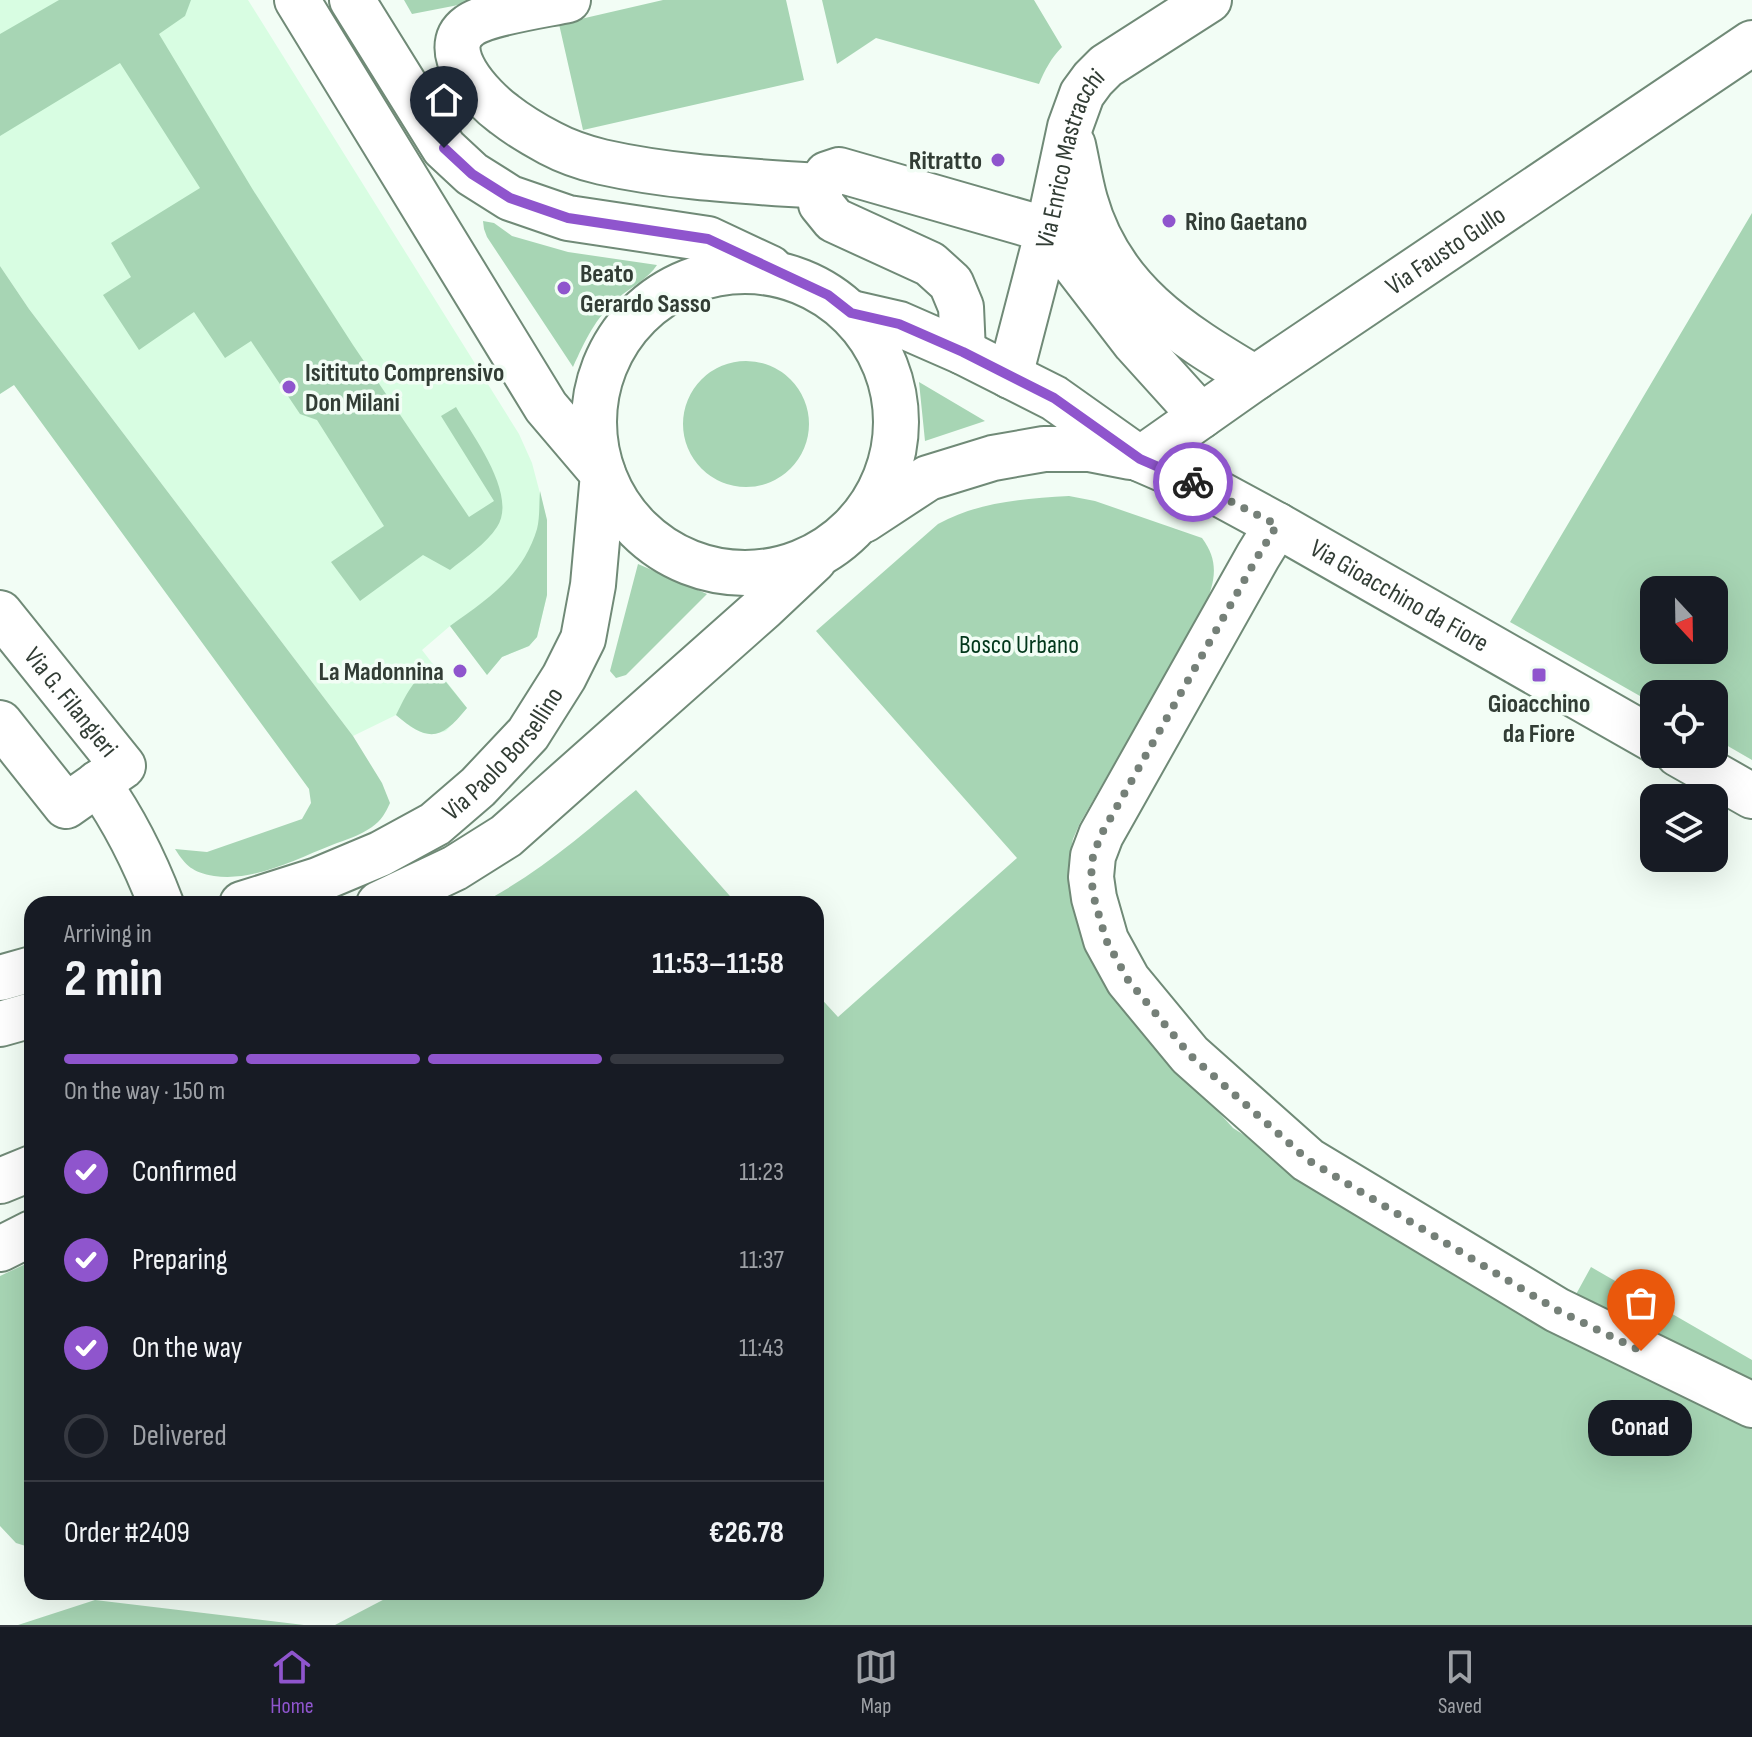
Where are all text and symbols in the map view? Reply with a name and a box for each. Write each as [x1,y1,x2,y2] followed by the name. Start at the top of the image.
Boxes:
[1030,62,1112,252] street label: Via Enrico Mastracchi
[410,66,478,148] pin
[422,78,466,122] icon: home
[909,146,982,177] place label: Ritratto
[989,151,1007,169] marker: Ritratto
[1380,200,1512,302] street label: Via Fausto Gullo
[1185,207,1307,238] place label: Rino Gaetano
[1160,212,1178,230] marker: Rino Gaetano
[580,259,711,320] place label: Beato Gerardo Sasso
[555,279,573,297] marker: Beato Gerardo Sasso
[305,358,504,419] place label: Isitituto Comprensivo Don Milani
[280,378,298,396] marker: Isitituto Comprensivo Don Milani
[1153,442,1233,522] courier
[1171,460,1215,504] icon: bike
[1304,533,1494,659] street label: Via Gioacchino da Fiore
[1640,576,1728,664] north arrow
[1640,576,1728,872] map controls
[959,630,1079,661] park label: Bosco Urbano
[17,642,124,764] street label: Via G. Filangieri
[319,657,444,688] place label: La Madonnina
[451,662,469,680] marker: La Madonnina
[1530,666,1548,684] marker: Gioacchino da Fiore
[1640,680,1728,768] button: locate
[437,682,571,828] street label: Via Paolo Borsellino
[1488,689,1590,750] place label: Gioacchino da Fiore
[1640,784,1728,872] button: layers
[64,919,152,950] text: Arriving in
[652,946,784,982] text: 11:53–11:58
[64,948,163,1011] text: 2 min
[64,1076,225,1107] text: On the way · 150 m
[64,1150,108,1194] icon: check
[132,1154,237,1190] text: Confirmed
[739,1157,784,1188] text: 11:23
[64,1238,108,1282] icon: check
[132,1242,228,1278] text: Preparing
[740,1245,784,1276] text: 11:37
[1607,1269,1675,1351] pin
[1619,1281,1663,1325] icon: bag
[64,1326,108,1370] icon: check
[132,1330,242,1366] text: On the way
[739,1333,784,1364] text: 11:43
[1589,1399,1693,1455] callout: Conad
[1611,1412,1669,1443] text: Conad
[132,1418,227,1454] text: Delivered
[64,1515,190,1551] text: Order #2409
[709,1515,784,1551] text: €26.78
[270,1645,314,1720] tab: Home
[854,1645,898,1720] tab: Map
[1438,1645,1482,1720] tab: Saved

